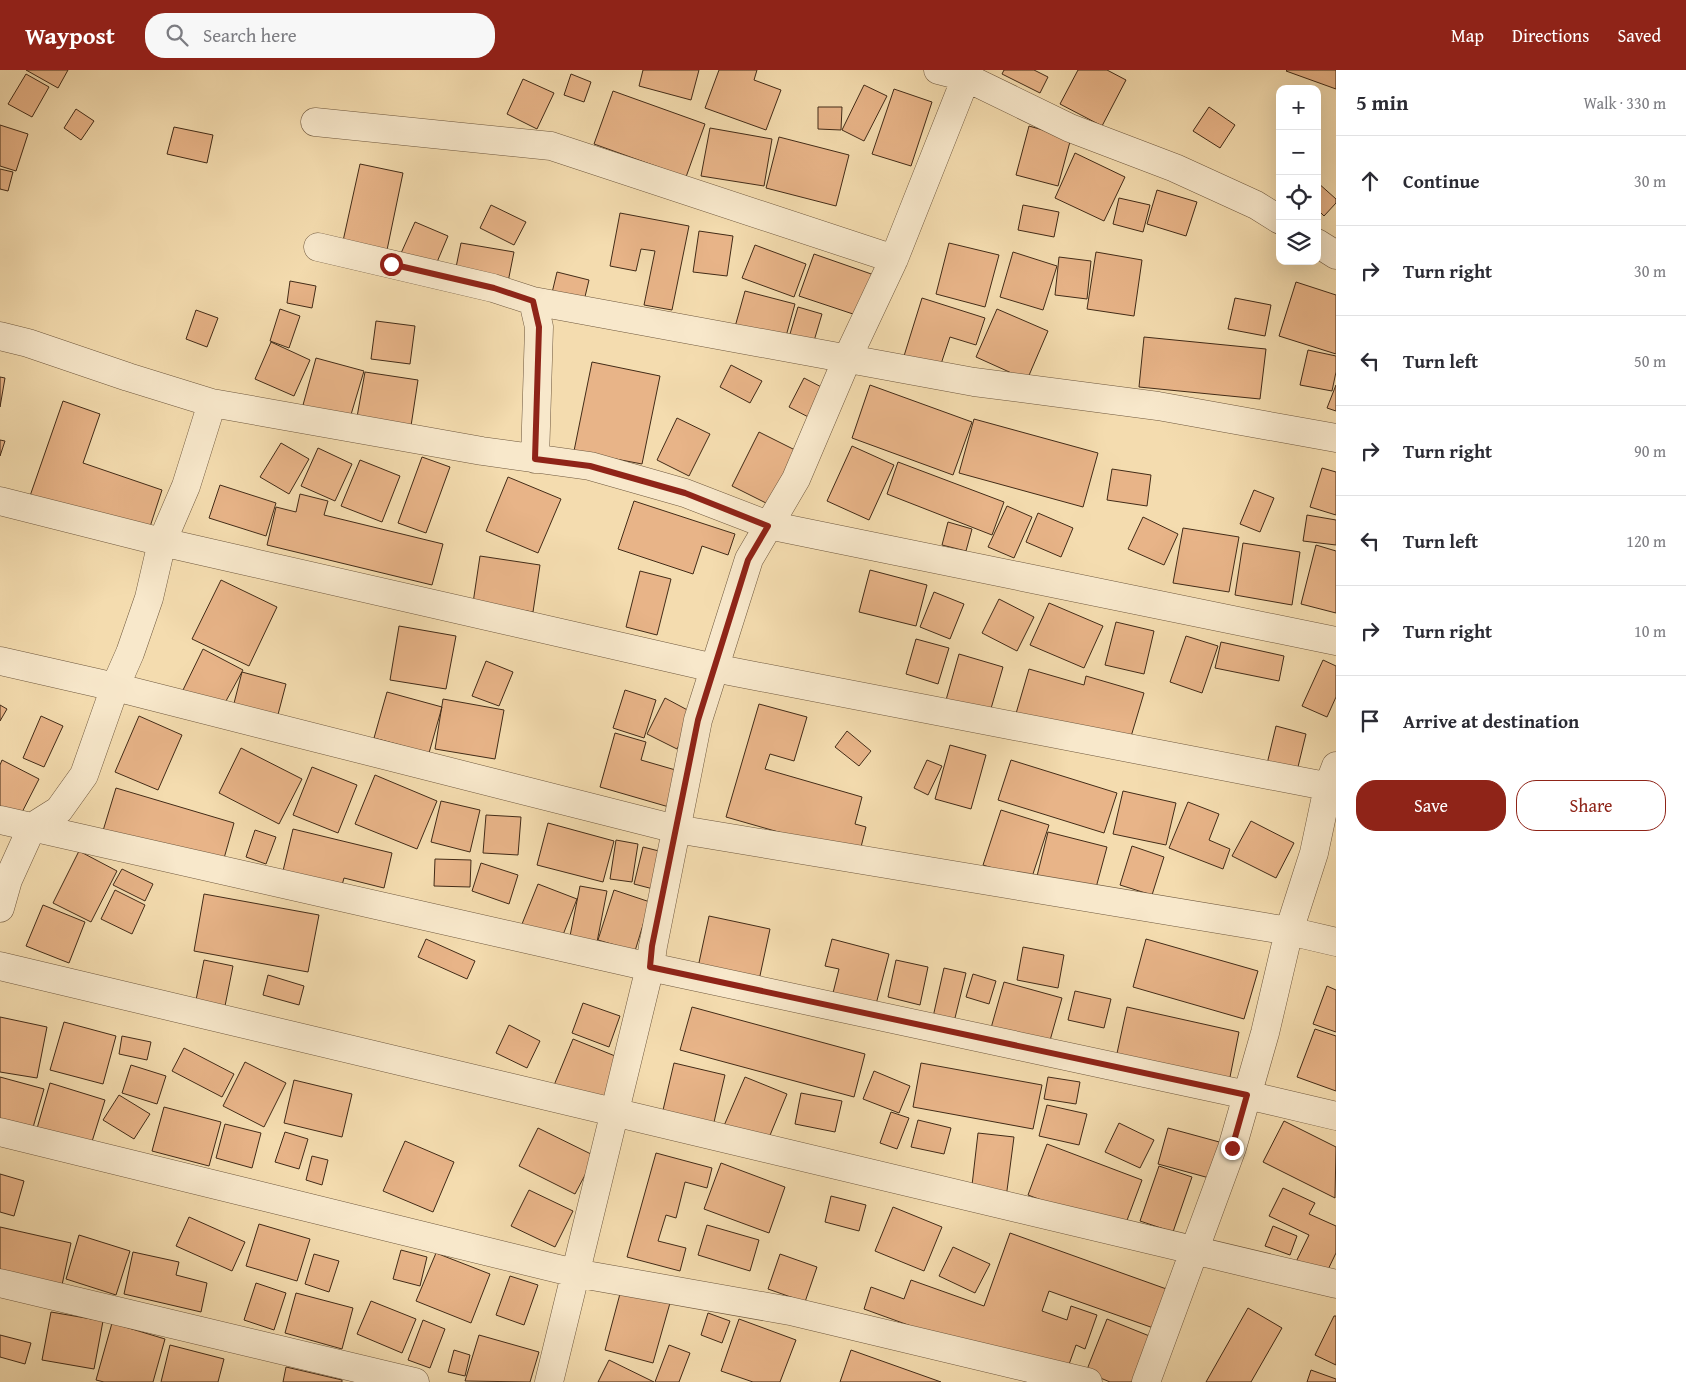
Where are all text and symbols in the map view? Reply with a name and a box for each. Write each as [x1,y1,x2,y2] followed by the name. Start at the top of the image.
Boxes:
[145,13,495,58] search box
[25,18,115,53] text: Waypost
[163,21,191,49] icon: search
[203,21,297,49] text: Search here
[1451,22,1484,49] text: Map
[1512,22,1589,49] text: Directions
[1617,22,1661,49] text: Saved
[1276,85,1321,265] map controls
[1276,85,1321,130] button: +
[1356,87,1408,118] text: 5 min
[1583,91,1666,115] text: Walk · 330 m
[1276,130,1321,175] button: −
[1356,167,1384,195] icon: ahead
[1403,167,1480,195] text: Continue
[1634,169,1666,193] text: 30 m
[1276,175,1321,220] button: locate
[1276,220,1321,265] button: layers
[380,253,403,276] route start
[1356,257,1384,285] icon: right
[1403,257,1492,285] text: Turn right
[1634,259,1666,283] text: 30 m
[1356,347,1384,375] icon: left
[1403,347,1478,375] text: Turn left
[1634,349,1666,373] text: 50 m
[1356,437,1384,465] icon: right
[1403,437,1492,465] text: Turn right
[1634,439,1666,463] text: 90 m
[1356,527,1384,555] icon: left
[1403,527,1478,555] text: Turn left
[1626,529,1666,553] text: 120 m
[1356,617,1384,645] icon: right
[1403,617,1492,645] text: Turn right
[1634,619,1666,643] text: 10 m
[1356,707,1384,735] icon: arrive
[1403,707,1579,735] text: Arrive at destination
[1356,780,1506,831] button: Save
[1516,780,1666,831] button: Share
[1221,1137,1244,1160] route end

